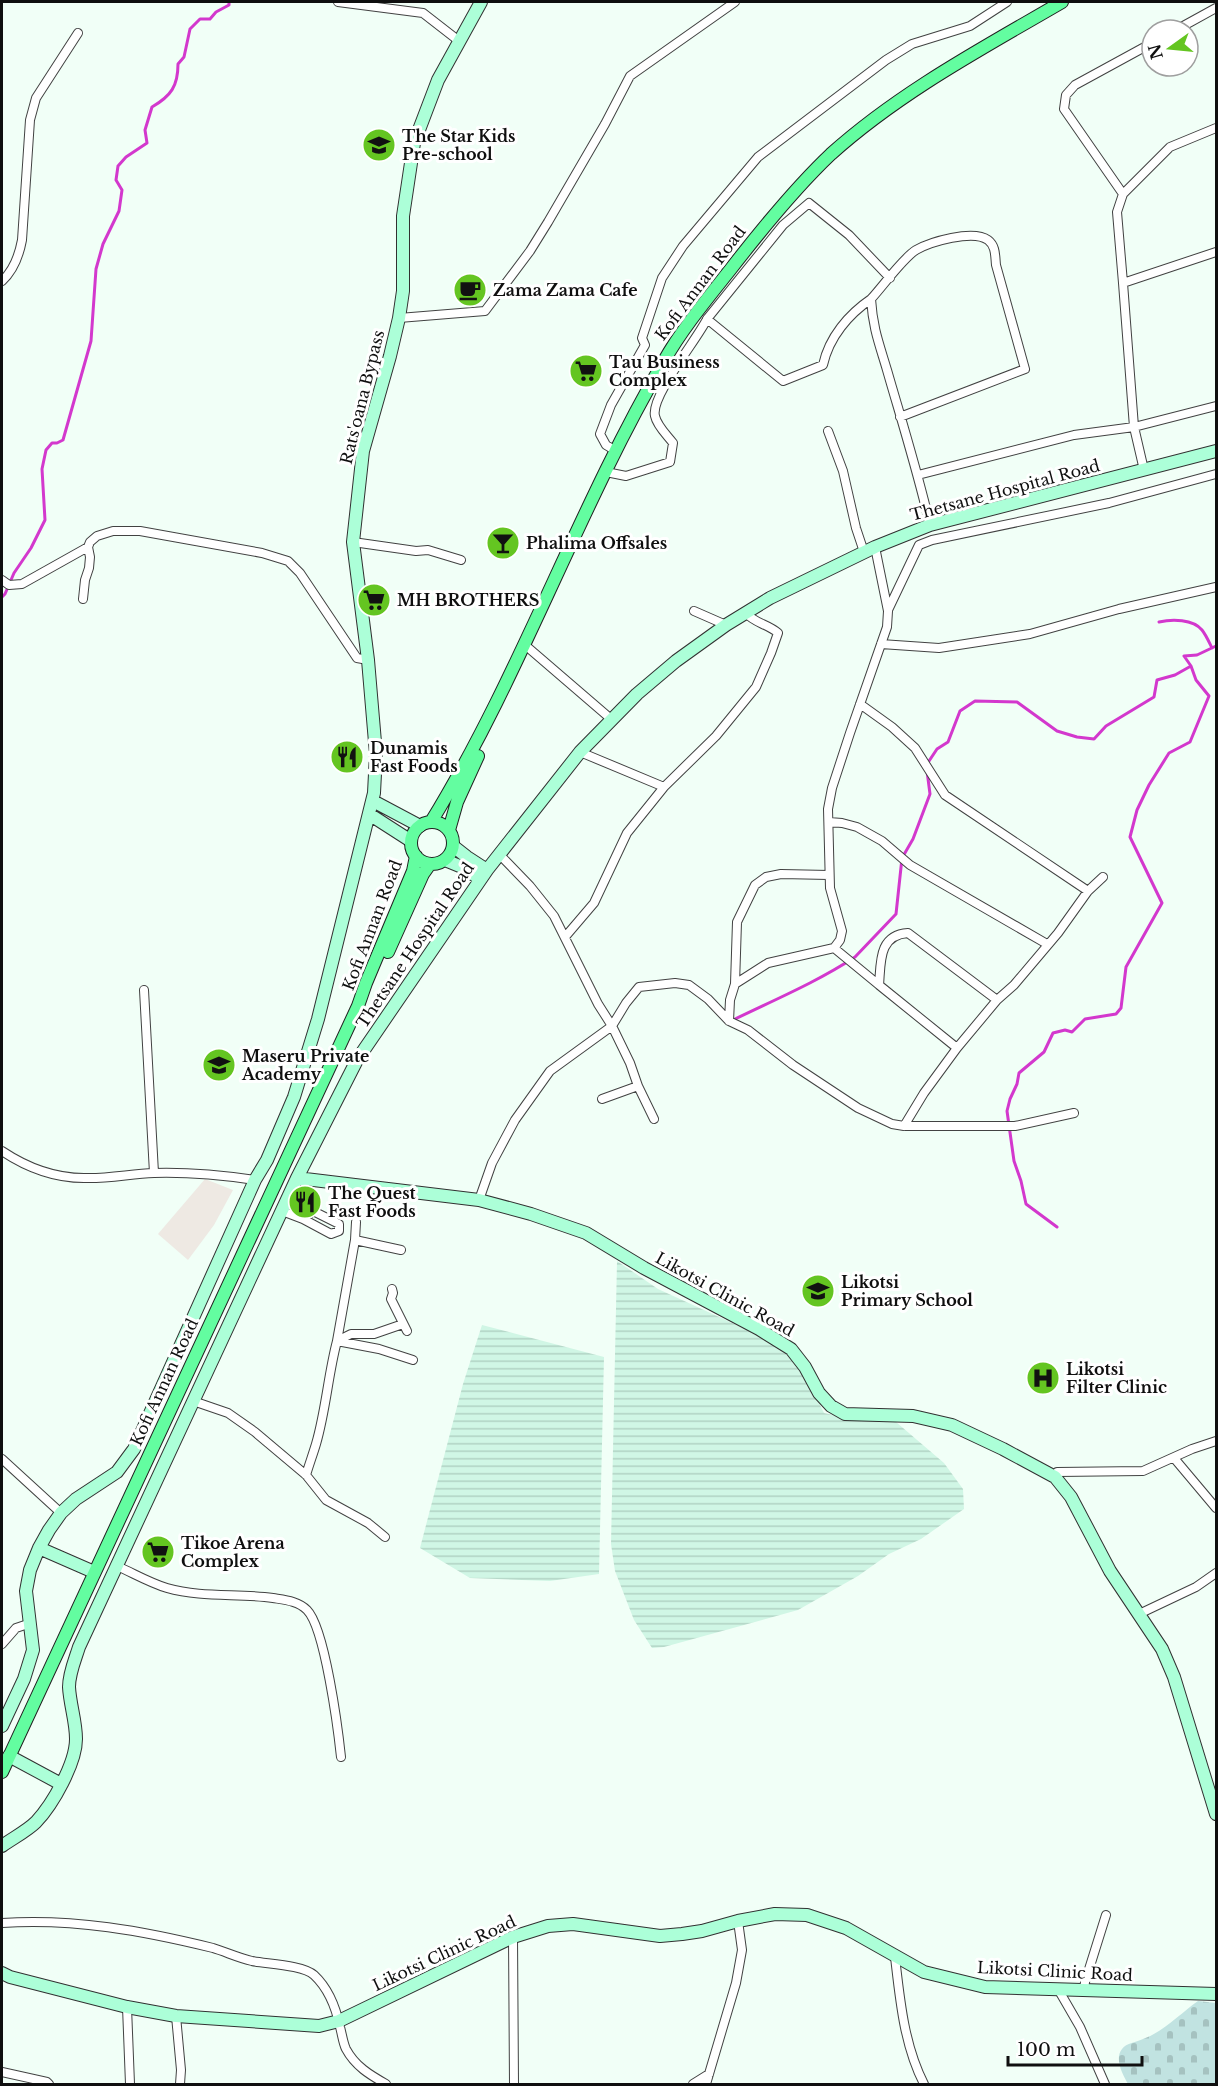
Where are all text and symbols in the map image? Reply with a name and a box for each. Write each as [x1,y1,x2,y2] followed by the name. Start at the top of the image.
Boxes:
[1140,18,1200,78] north arrow
[1144,42,1167,62] text: N
[402,126,516,164] place label: The Star Kids Pre-school
[361,127,397,163] school or university icon: The Star Kids Pre-school
[650,222,750,344] street label: Kofi Annan Road
[452,272,488,308] cafe icon: Zama Zama Cafe
[493,280,638,300] place label: Zama Zama Cafe
[336,328,388,466] street label: Rats'oana Bypass
[609,352,720,390] place label: Tau Business Complex
[568,353,604,389] supermarket icon: Tau Business Complex
[908,455,1102,525] street label: Thetsane Hospital Road
[485,525,521,561] bar icon: Phalima Offsales
[526,533,667,553] place label: Phalima Offsales
[356,582,392,618] supermarket icon: MH BROTHERS
[397,590,539,610] place label: MH BROTHERS
[370,738,458,776] place label: Dunamis Fast Foods
[329,739,365,775] restaurant icon: Dunamis Fast Foods
[338,857,406,993] street label: Kofi Annan Road
[352,858,478,1032] street label: Thetsane Hospital Road
[241,1046,369,1084] place label: Maseru Private Academy
[201,1047,237,1083] school or university icon: Maseru Private Academy
[328,1183,417,1221] place label: The Quest Fast Foods
[287,1184,323,1220] restaurant icon: The Quest Fast Foods
[652,1247,798,1341] street label: Likotsi Clinic Road
[841,1272,973,1310] place label: Likotsi Primary School
[800,1273,836,1309] school or university icon: Likotsi Primary School
[126,1315,202,1449] street label: Kofi Annan Road
[1066,1359,1167,1397] place label: Likotsi Filter Clinic
[1025,1360,1061,1396] hospital icon: Likotsi Filter Clinic
[181,1533,285,1571] place label: Tikoe Arena Complex
[140,1534,176,1570] supermarket icon: Tikoe Arena Complex
[369,1911,519,1995] street label: Likotsi Clinic Road
[977,1957,1134,1985] street label: Likotsi Clinic Road
[1008,2029,1142,2067] scale bar
[1017,2039,1075,2061] text: 100 m

